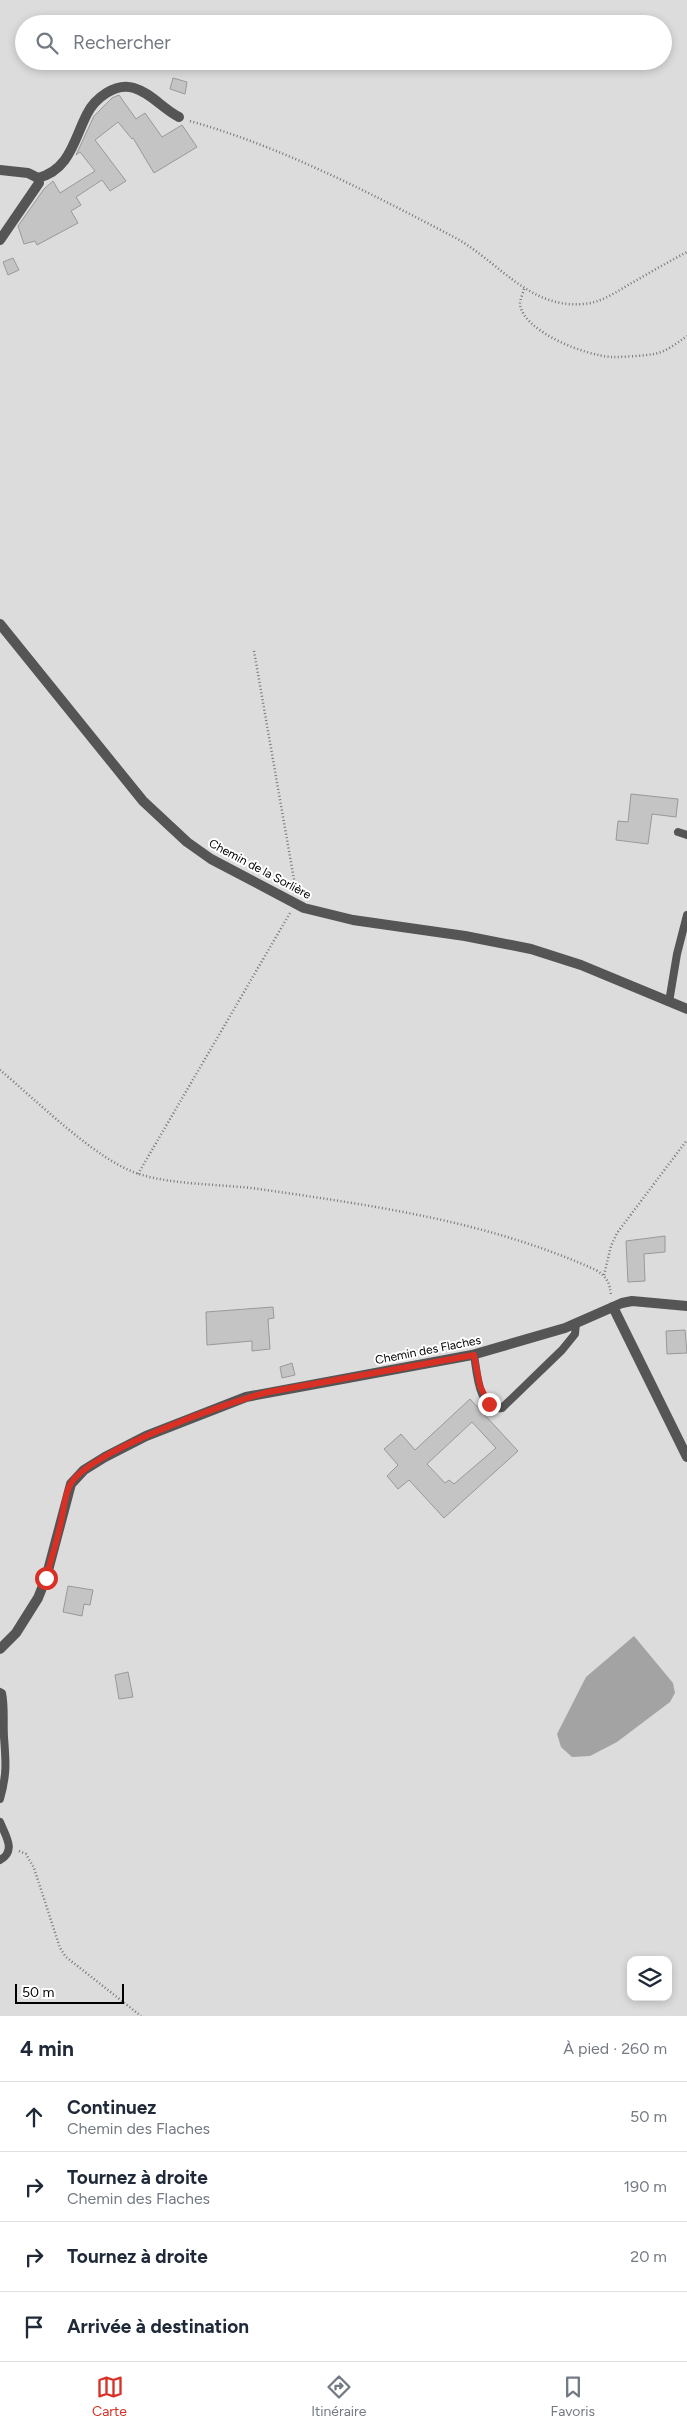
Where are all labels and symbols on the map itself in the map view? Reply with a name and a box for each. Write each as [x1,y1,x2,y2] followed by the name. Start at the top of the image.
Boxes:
[206,836,314,902] street label: Chemin de la Sorlière
[374,1333,482,1367] street label: Chemin des Flaches
[478,1393,501,1416] route end
[35,1567,58,1590] route start
[15,1981,124,2004] scale bar

